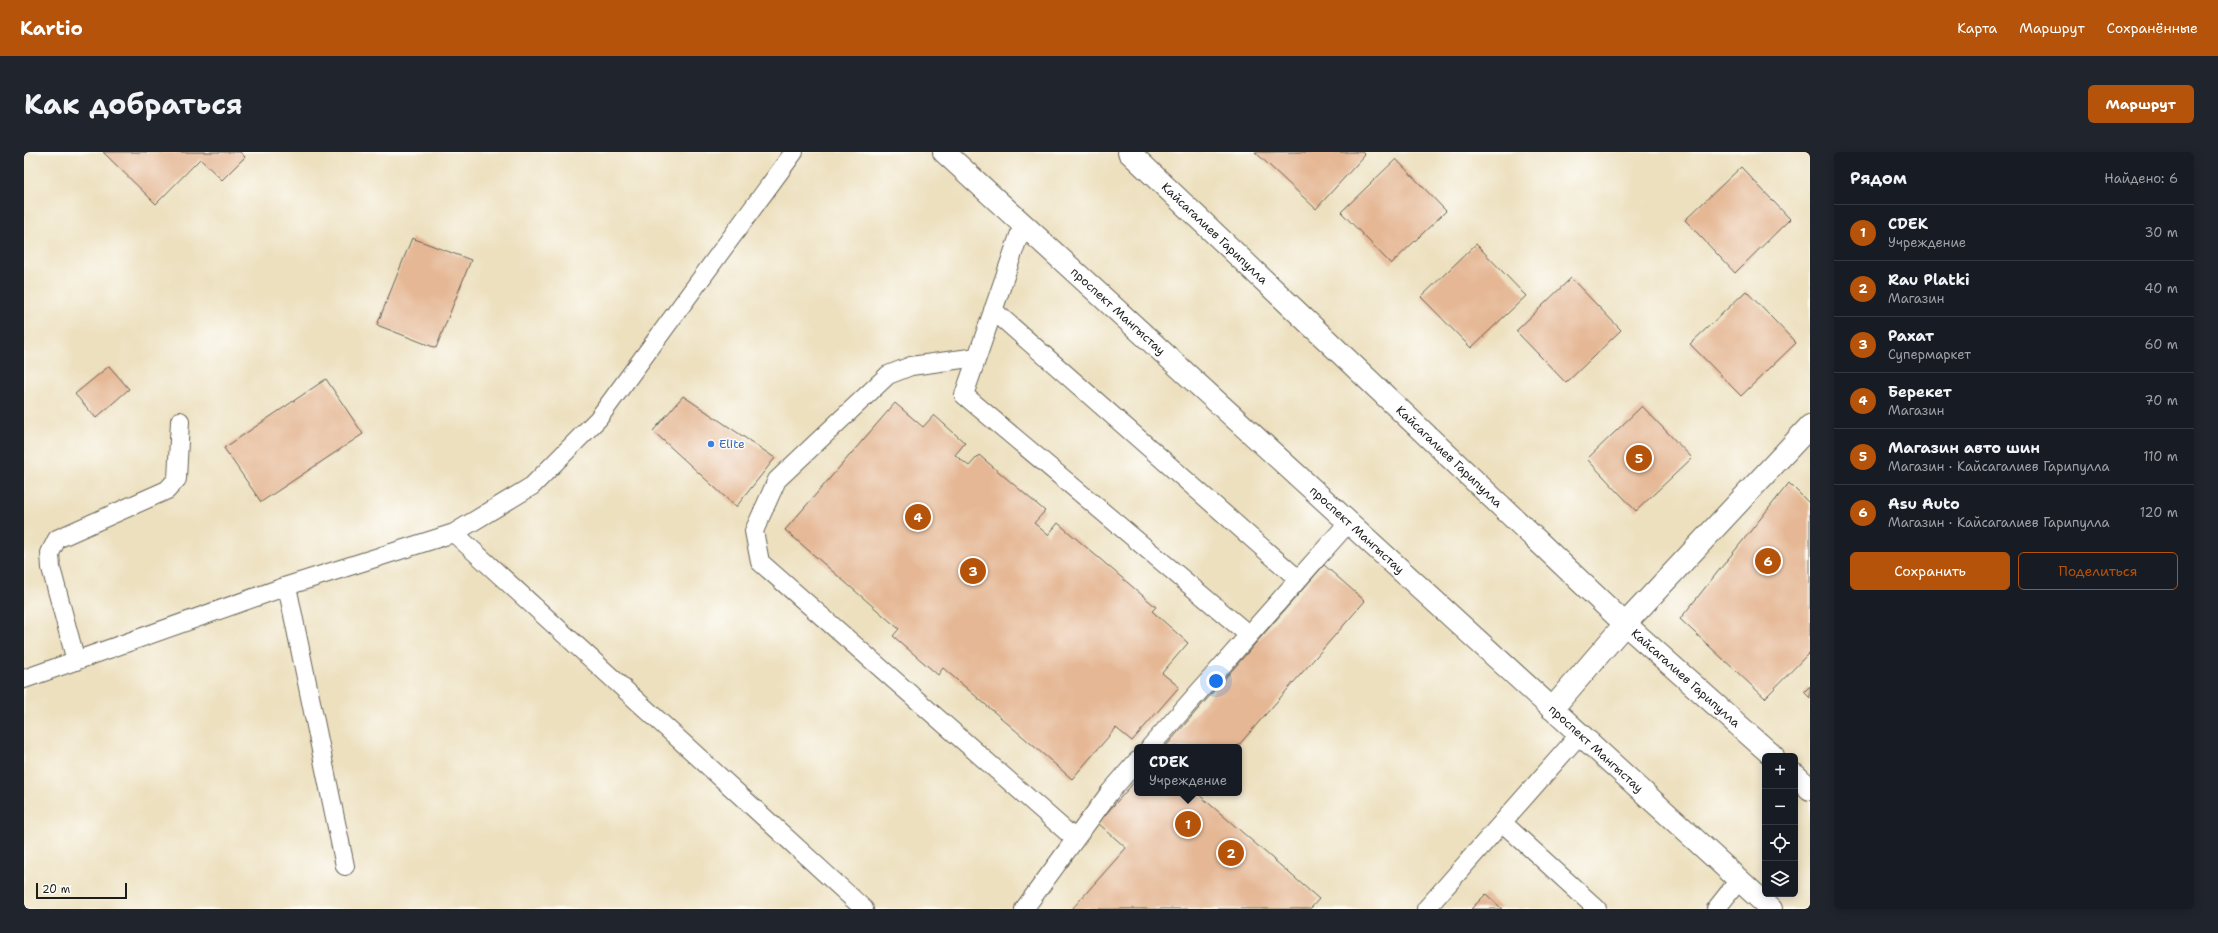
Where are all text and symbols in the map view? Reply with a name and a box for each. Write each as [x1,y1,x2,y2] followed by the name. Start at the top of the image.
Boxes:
[20,16,83,41] text: Kartio
[1957,19,1997,37] text: Карта
[2019,19,2085,37] text: Маршрут
[2107,19,2198,37] text: Сохранённые
[24,85,243,123] text: Как добраться
[2088,85,2194,123] button: Маршрут
[1850,167,1907,189] text: Рядом
[2104,170,2178,187] text: Найдено: 6
[1158,179,1271,288] street label: Кайсагалиев Гарипулла
[1888,214,1928,234] text: CDEK
[1860,224,1866,241] text: 1
[2144,224,2178,241] text: 30 m
[1888,234,1966,251] text: Учреждение
[1067,264,1169,359] street label: проспект Мангыстау
[1888,270,1970,290] text: Rau Platki
[1858,280,1868,297] text: 2
[2144,280,2178,297] text: 40 m
[1888,290,1944,307] text: Магазин
[1888,326,1934,346] text: Рахат
[1858,336,1868,353] text: 3
[2145,336,2178,353] text: 60 m
[1888,346,1971,363] text: Супермаркет
[1888,382,1952,402] text: Берекет
[1858,392,1868,409] text: 4
[2144,392,2178,409] text: 70 m
[1393,402,1506,511] street label: Кайсагалиев Гарипулла
[1888,402,1944,419] text: Магазин
[719,436,745,452] place label: Elite
[1888,438,2040,458] text: Магазин авто шин
[706,439,716,449] marker: Elite
[1626,443,1652,473] pin: 5
[1859,448,1867,465] text: 5
[2143,448,2178,465] text: 110 m
[1888,458,2110,475] text: Магазин · Кайсагалиев Гарипулла
[1306,483,1408,578] street label: проспект Мангыстау
[1888,494,1960,514] text: Asu Auto
[905,502,931,532] pin: 4
[1858,504,1868,521] text: 6
[2140,504,2178,521] text: 120 m
[1888,514,2110,531] text: Магазин · Кайсагалиев Гарипулла
[1755,546,1781,576] pin: 6
[1850,552,2010,590] button: Сохранить
[2018,552,2178,590] button: Поделиться
[960,556,986,586] pin: 3
[1628,625,1744,731] street label: Кайсагалиев Гарипулла
[1206,671,1226,691] your location
[1545,702,1647,796] street label: проспект Мангыстау
[1134,744,1242,796] popup
[1149,752,1189,772] text: CDEK
[1762,753,1798,897] map controls
[1762,753,1798,789] button: +
[1149,772,1227,789] text: Учреждение
[1762,789,1798,825] button: −
[1175,809,1201,839] pin: 1
[1762,825,1798,861] button: locate
[1218,838,1244,868] pin: 2
[1762,861,1798,897] button: layers
[36,881,127,900] scale bar
[42,882,70,897] text: 20 m

